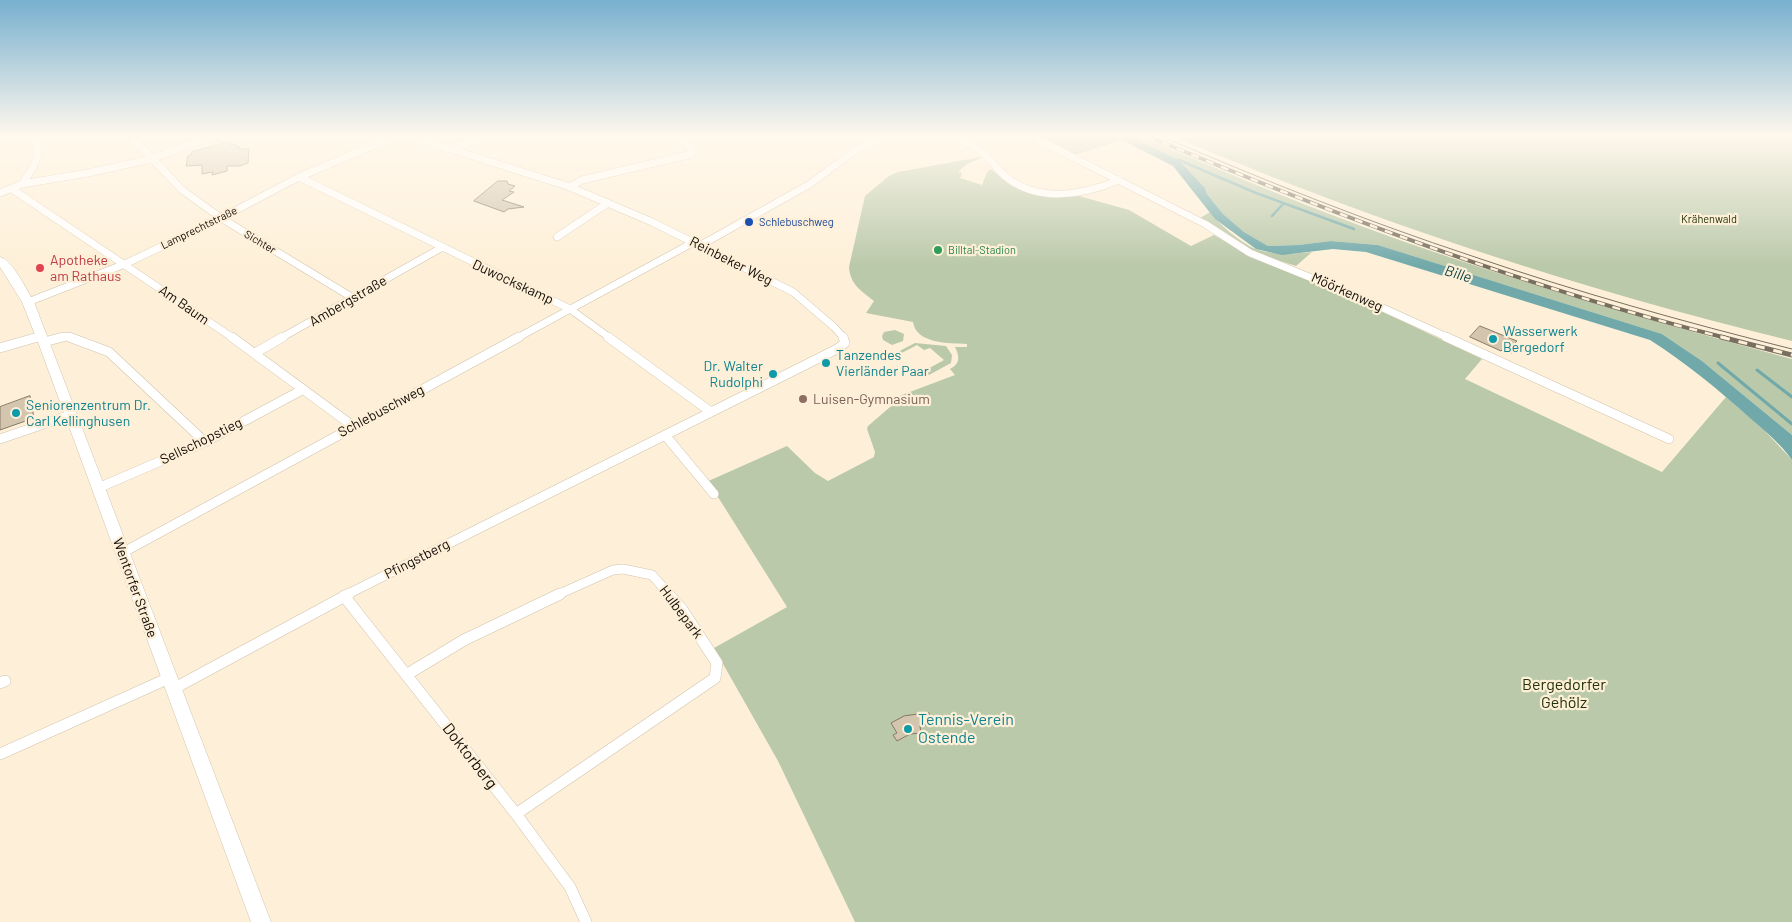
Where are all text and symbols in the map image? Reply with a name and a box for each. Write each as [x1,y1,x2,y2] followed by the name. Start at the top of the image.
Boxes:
[159,204,239,252] street label: Lamprechtstraße
[1681,212,1737,226] park label: Krähenwald
[759,215,834,229] place label: Schlebuschweg
[743,216,755,228] marker: Schlebuschweg
[242,227,278,257] street label: Sichter
[687,233,775,289] street label: Reinbeker Weg
[948,243,1016,257] place label: Billtal-Stadion
[932,244,944,256] marker: Billtal-Stadion
[50,252,121,284] place label: Apotheke am Rathaus
[470,256,556,308] street label: Duwockskamp
[1442,261,1474,287] water label: Bille
[34,262,46,274] marker: Apotheke am Rathaus
[1309,269,1385,315] street label: Möörkenweg
[306,272,390,330] street label: Ambergstraße
[156,282,212,328] street label: Am Baum
[1503,323,1577,356] place label: Wasserwerk Bergedorf
[1487,333,1499,345] marker: Wasserwerk Bergedorf
[836,347,929,380] place label: Tanzendes Vierländer Paar
[820,357,832,369] marker: Tanzendes Vierländer Paar
[704,358,763,391] place label: Dr. Walter Rudolphi
[767,368,779,380] marker: Dr. Walter Rudolphi
[335,381,427,441] street label: Schlebuschweg
[813,391,930,407] place label: Luisen-Gymnasium
[797,393,809,405] marker: Luisen-Gymnasium
[26,397,151,430] place label: Seniorenzentrum Dr. Carl Kellinghusen
[10,407,22,419] marker: Seniorenzentrum Dr. Carl Kellinghusen
[157,414,245,468] street label: Sellschopstieg
[382,535,452,583] street label: Pfingstberg
[109,536,161,640] street label: Wentorfer Straße
[656,582,706,642] street label: Hulbepark
[1522,675,1606,713] park label: Bergedorfer Gehölz
[918,710,1014,748] place label: Tennis-Verein Ostende
[438,719,502,793] street label: Doktorberg
[902,723,914,735] marker: Tennis-Verein Ostende

